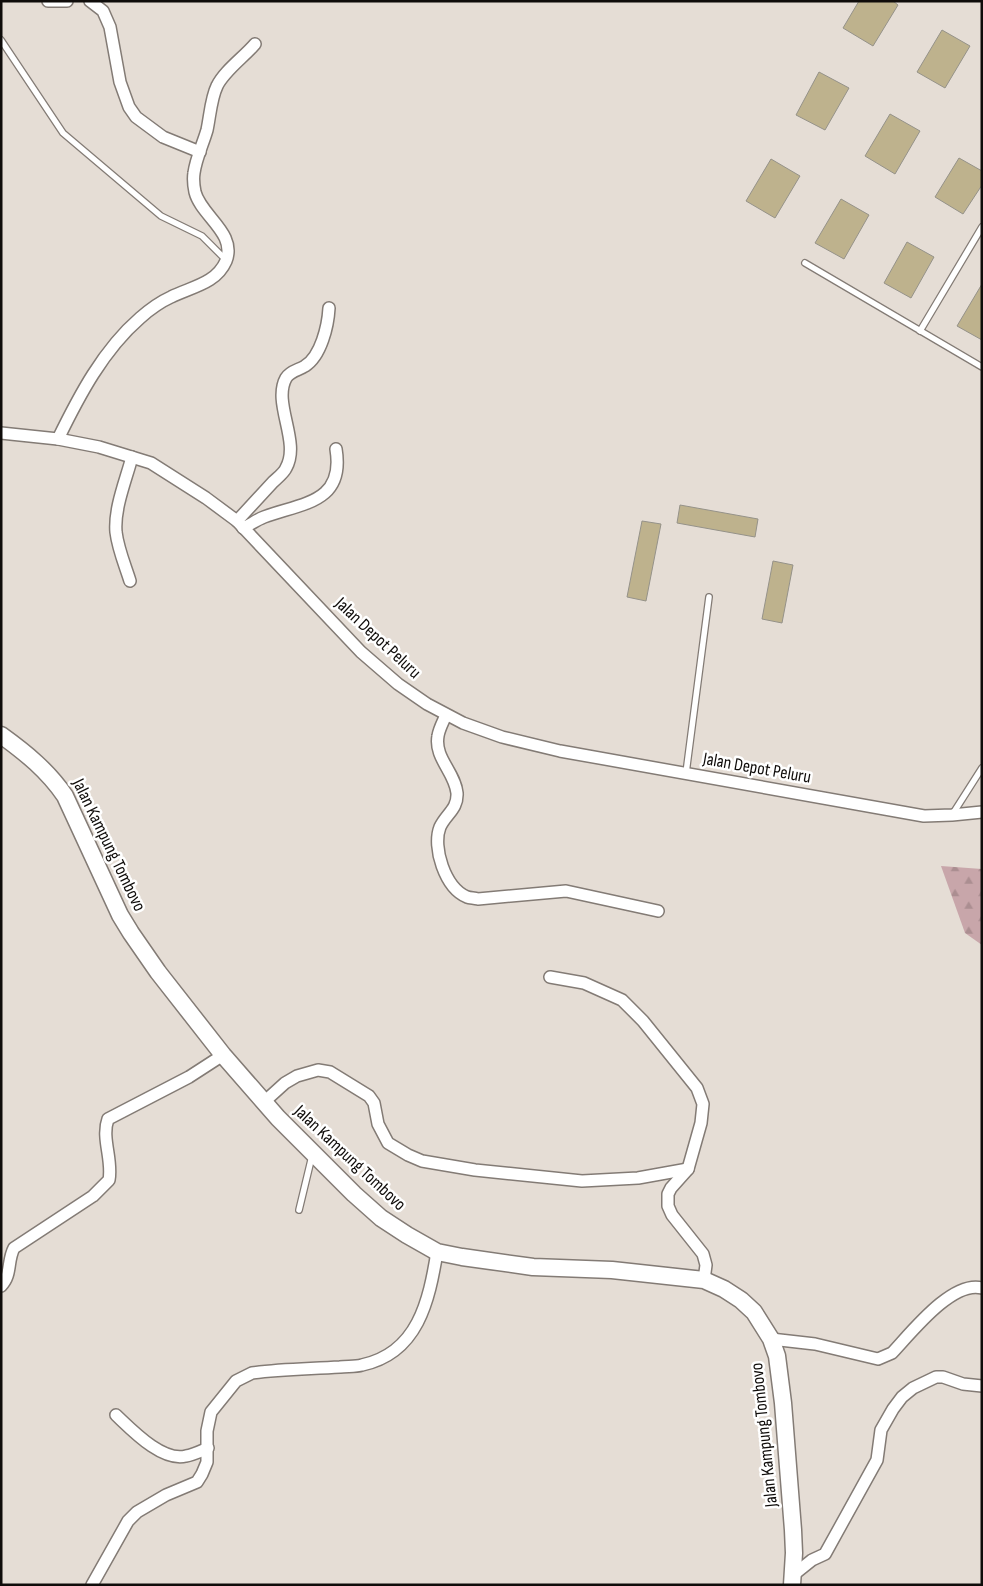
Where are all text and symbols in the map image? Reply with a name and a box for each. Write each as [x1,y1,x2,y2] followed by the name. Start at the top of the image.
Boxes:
[330,592,425,683] street label: Jalan Depot Peluru
[700,748,813,788] street label: Jalan Depot Peluru
[67,774,150,915] street label: Jalan Kampung Tombovo
[289,1100,410,1215] street label: Jalan Kampung Tombovo
[746,1362,782,1509] street label: Jalan Kampung Tombovo

